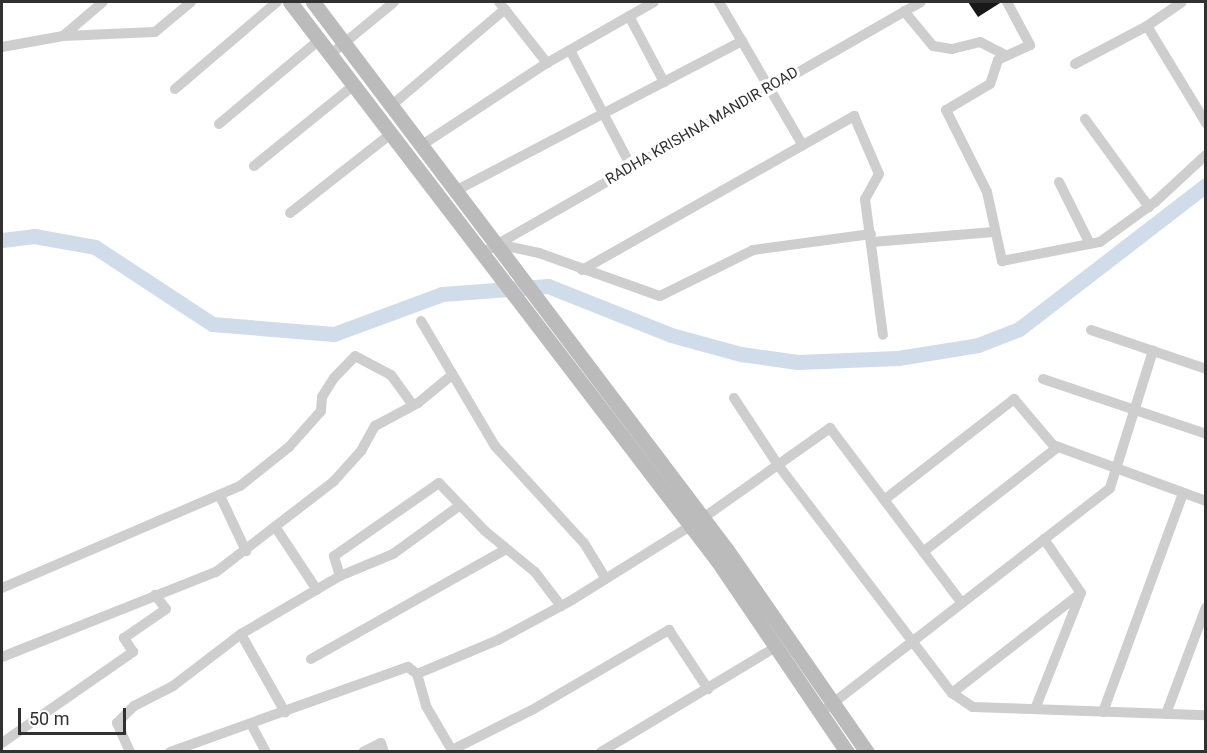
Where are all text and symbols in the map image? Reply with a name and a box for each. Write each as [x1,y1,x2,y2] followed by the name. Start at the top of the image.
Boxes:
[602,63,802,189] street label: RADHA KRISHNA MANDIR ROAD
[21,696,129,734] scale bar
[29,708,69,729] text: 50 m

